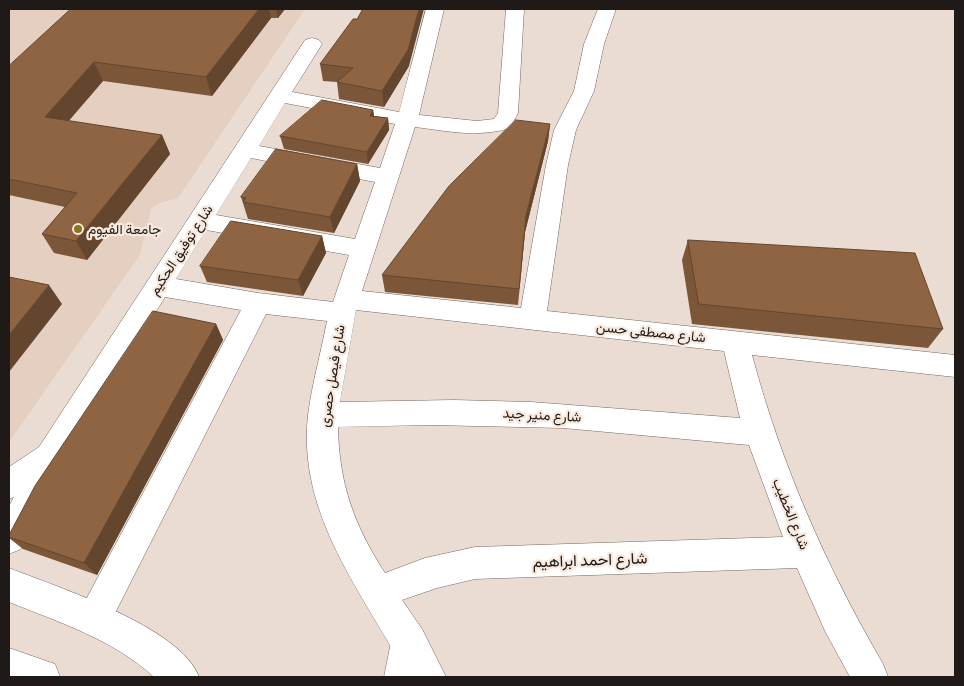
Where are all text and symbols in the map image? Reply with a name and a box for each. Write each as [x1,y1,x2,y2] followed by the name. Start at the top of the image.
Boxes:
[146,202,216,298] street label: شارع توفيق الحكيم
[88,221,161,237] place label: جامعة الفيوم
[72,223,84,235] marker: جامعة الفيوم
[595,318,707,346] street label: شارع مصطفى حسن
[316,324,348,428] street label: شارع فيصل حصرى
[502,405,582,425] street label: شارع منير جيد
[769,476,813,552] street label: شارع الخطيب
[532,548,648,572] street label: شارع احمد ابراهيم

